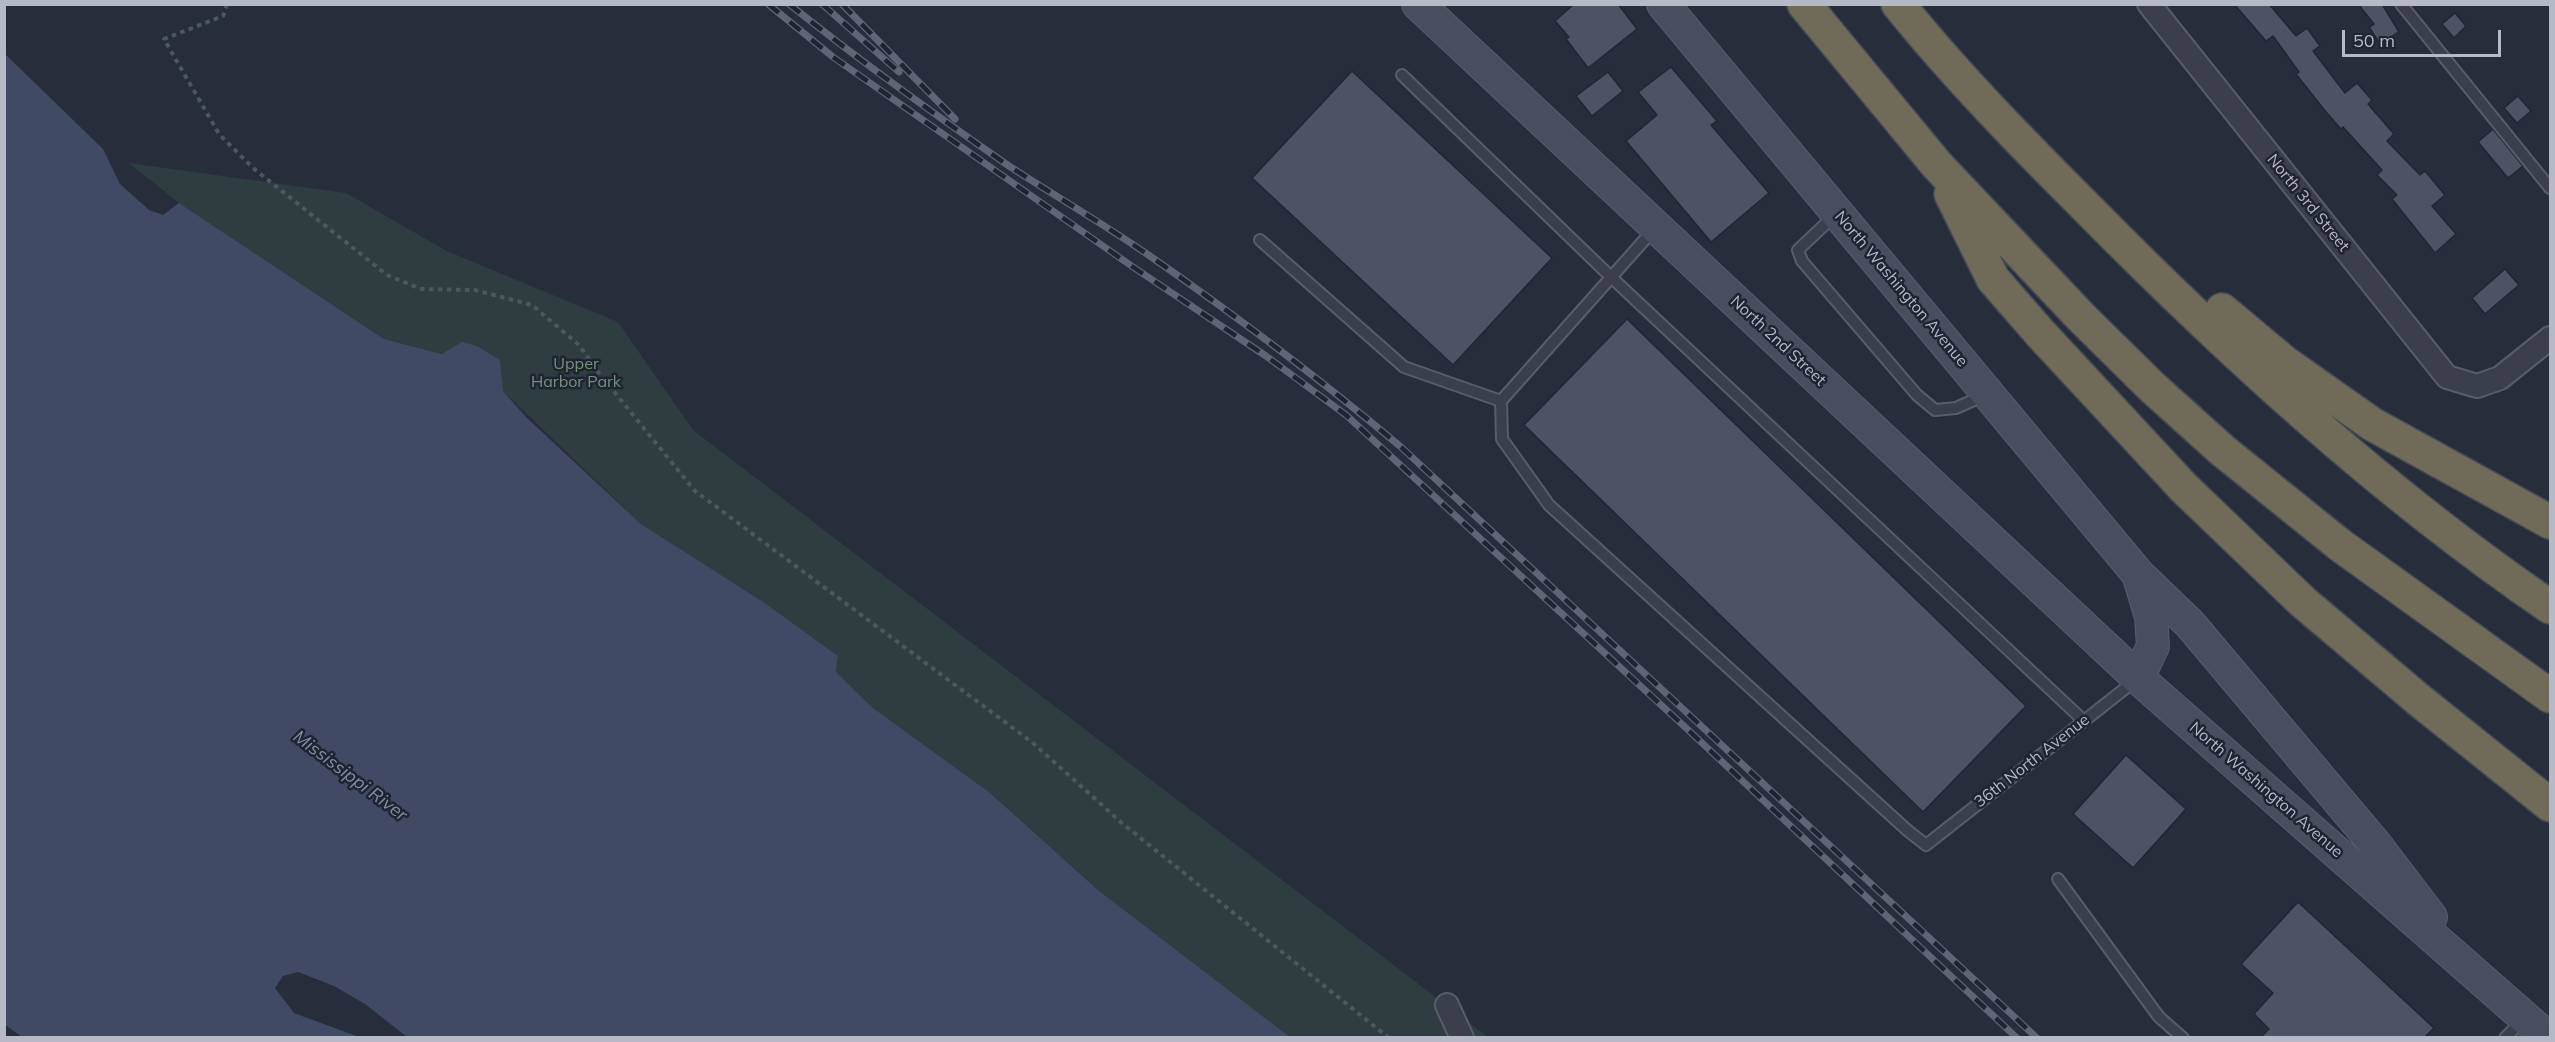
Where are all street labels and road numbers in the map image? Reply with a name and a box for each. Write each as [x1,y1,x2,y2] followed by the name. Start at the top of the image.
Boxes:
[2263,150,2353,256] street label: North 3rd Street
[1830,207,1972,371] street label: North Washington Avenue
[1726,292,1830,390] street label: North 2nd Street
[1971,710,2093,812] street label: 36th North Avenue
[2185,718,2347,862] street label: North Washington Avenue

